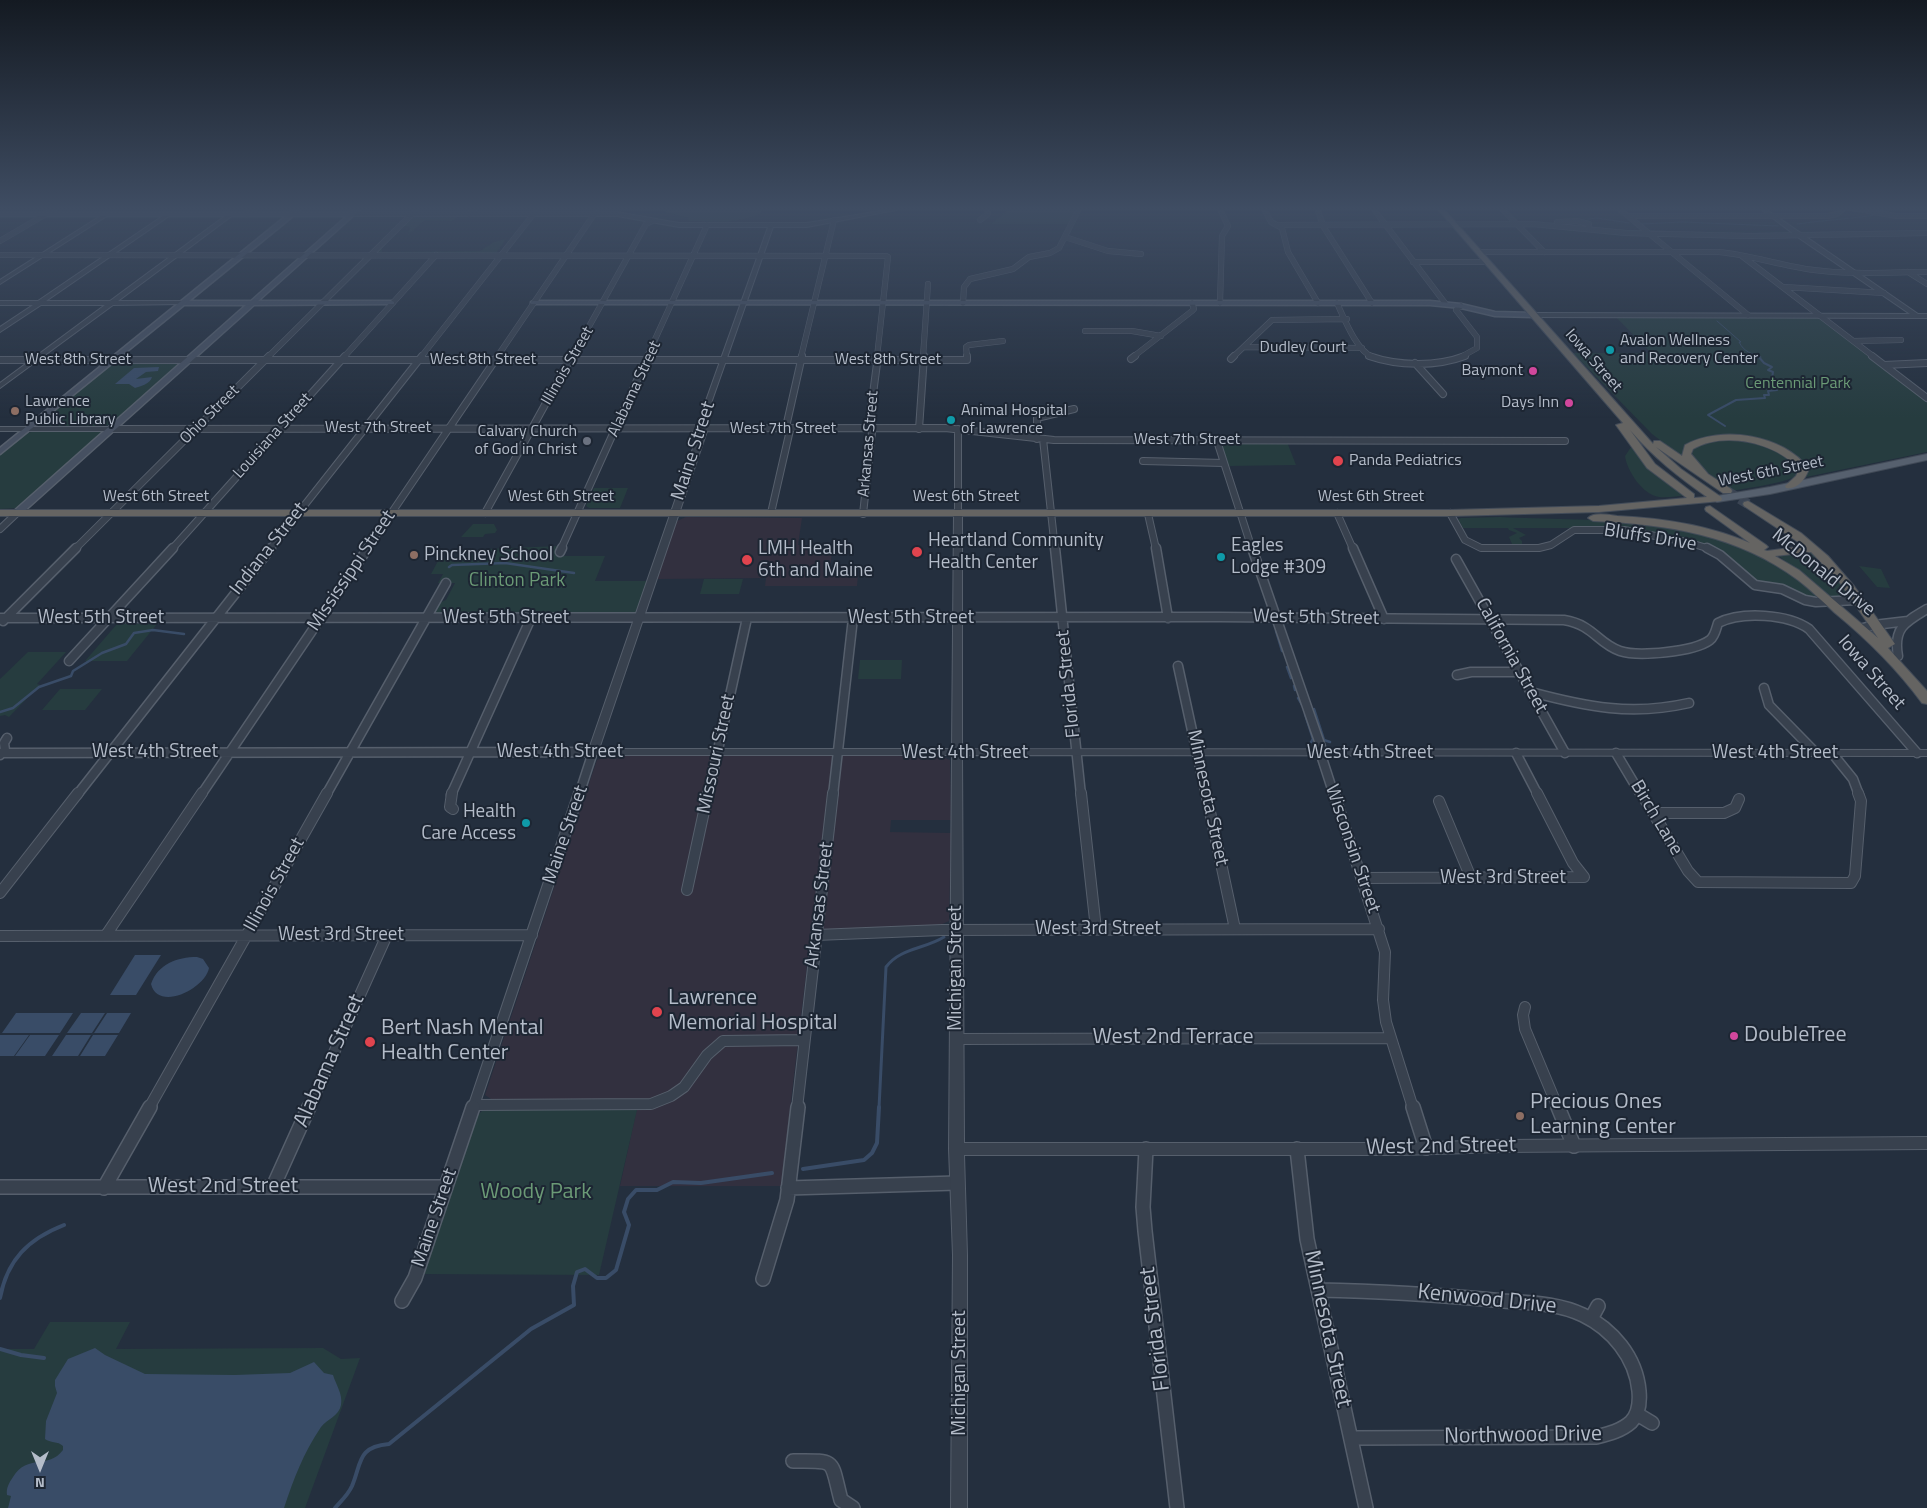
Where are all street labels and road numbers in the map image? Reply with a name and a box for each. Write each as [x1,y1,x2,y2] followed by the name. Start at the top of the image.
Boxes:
[538,323,598,409] street label: Illinois Street
[1560,326,1626,396] street label: Iowa Street
[604,338,666,440] street label: Alabama Street
[1260,338,1346,358] street label: Dudley Court
[25,350,131,370] street label: West 8th Street
[430,350,536,370] street label: West 8th Street
[835,350,941,370] street label: West 8th Street
[176,381,244,449] street label: Ohio Street
[230,389,316,483] street label: Louisiana Street
[855,390,883,498] street label: Arkansas Street
[667,399,721,503] street label: Maine Street
[325,418,431,438] street label: West 7th Street
[730,419,836,439] street label: West 7th Street
[1134,430,1240,450] street label: West 7th Street
[1717,452,1825,492] street label: West 6th Street
[103,487,209,507] street label: West 6th Street
[508,487,614,507] street label: West 6th Street
[913,487,1019,507] street label: West 6th Street
[1318,487,1424,507] street label: West 6th Street
[226,498,312,600] street label: Indiana Street
[303,506,401,636] street label: Mississippi Street
[1602,519,1698,557] street label: Bluffs Drive
[1767,524,1879,622] street label: McDonald Drive
[1470,594,1552,718] street label: California Street
[1253,605,1379,631] street label: West 5th Street
[38,607,164,629] street label: West 5th Street
[443,607,569,629] street label: West 5th Street
[848,607,974,629] street label: West 5th Street
[1052,629,1086,739] street label: Florida Street
[1832,631,1910,715] street label: Iowa Street
[693,692,741,816] street label: Missouri Street
[1181,728,1233,868] street label: Minnesota Street
[92,741,218,763] street label: West 4th Street
[497,741,623,763] street label: West 4th Street
[902,742,1028,764] street label: West 4th Street
[1307,742,1433,764] street label: West 4th Street
[1712,742,1838,764] street label: West 4th Street
[1625,776,1687,860] street label: Birch Lane
[1319,782,1385,916] street label: Wisconsin Street
[539,783,593,887] street label: Maine Street
[240,834,310,936] street label: Illinois Street
[801,841,839,969] street label: Arkansas Street
[1440,867,1566,889] street label: West 3rd Street
[945,905,967,1031] street label: Michigan Street
[1035,918,1161,940] street label: West 3rd Street
[278,924,404,946] street label: West 3rd Street
[289,990,371,1132] street label: Alabama Street
[1092,1025,1254,1051] street label: West 2nd Terrace
[1366,1132,1516,1162] street label: West 2nd Street
[408,1166,462,1270] street label: Maine Street
[148,1174,298,1200] street label: West 2nd Street
[1297,1248,1357,1410] street label: Minnesota Street
[1135,1265,1177,1393] street label: Florida Street
[1416,1280,1558,1320] street label: Kenwood Drive
[949,1310,971,1436] street label: Michigan Street
[1444,1421,1602,1451] street label: Northwood Drive

